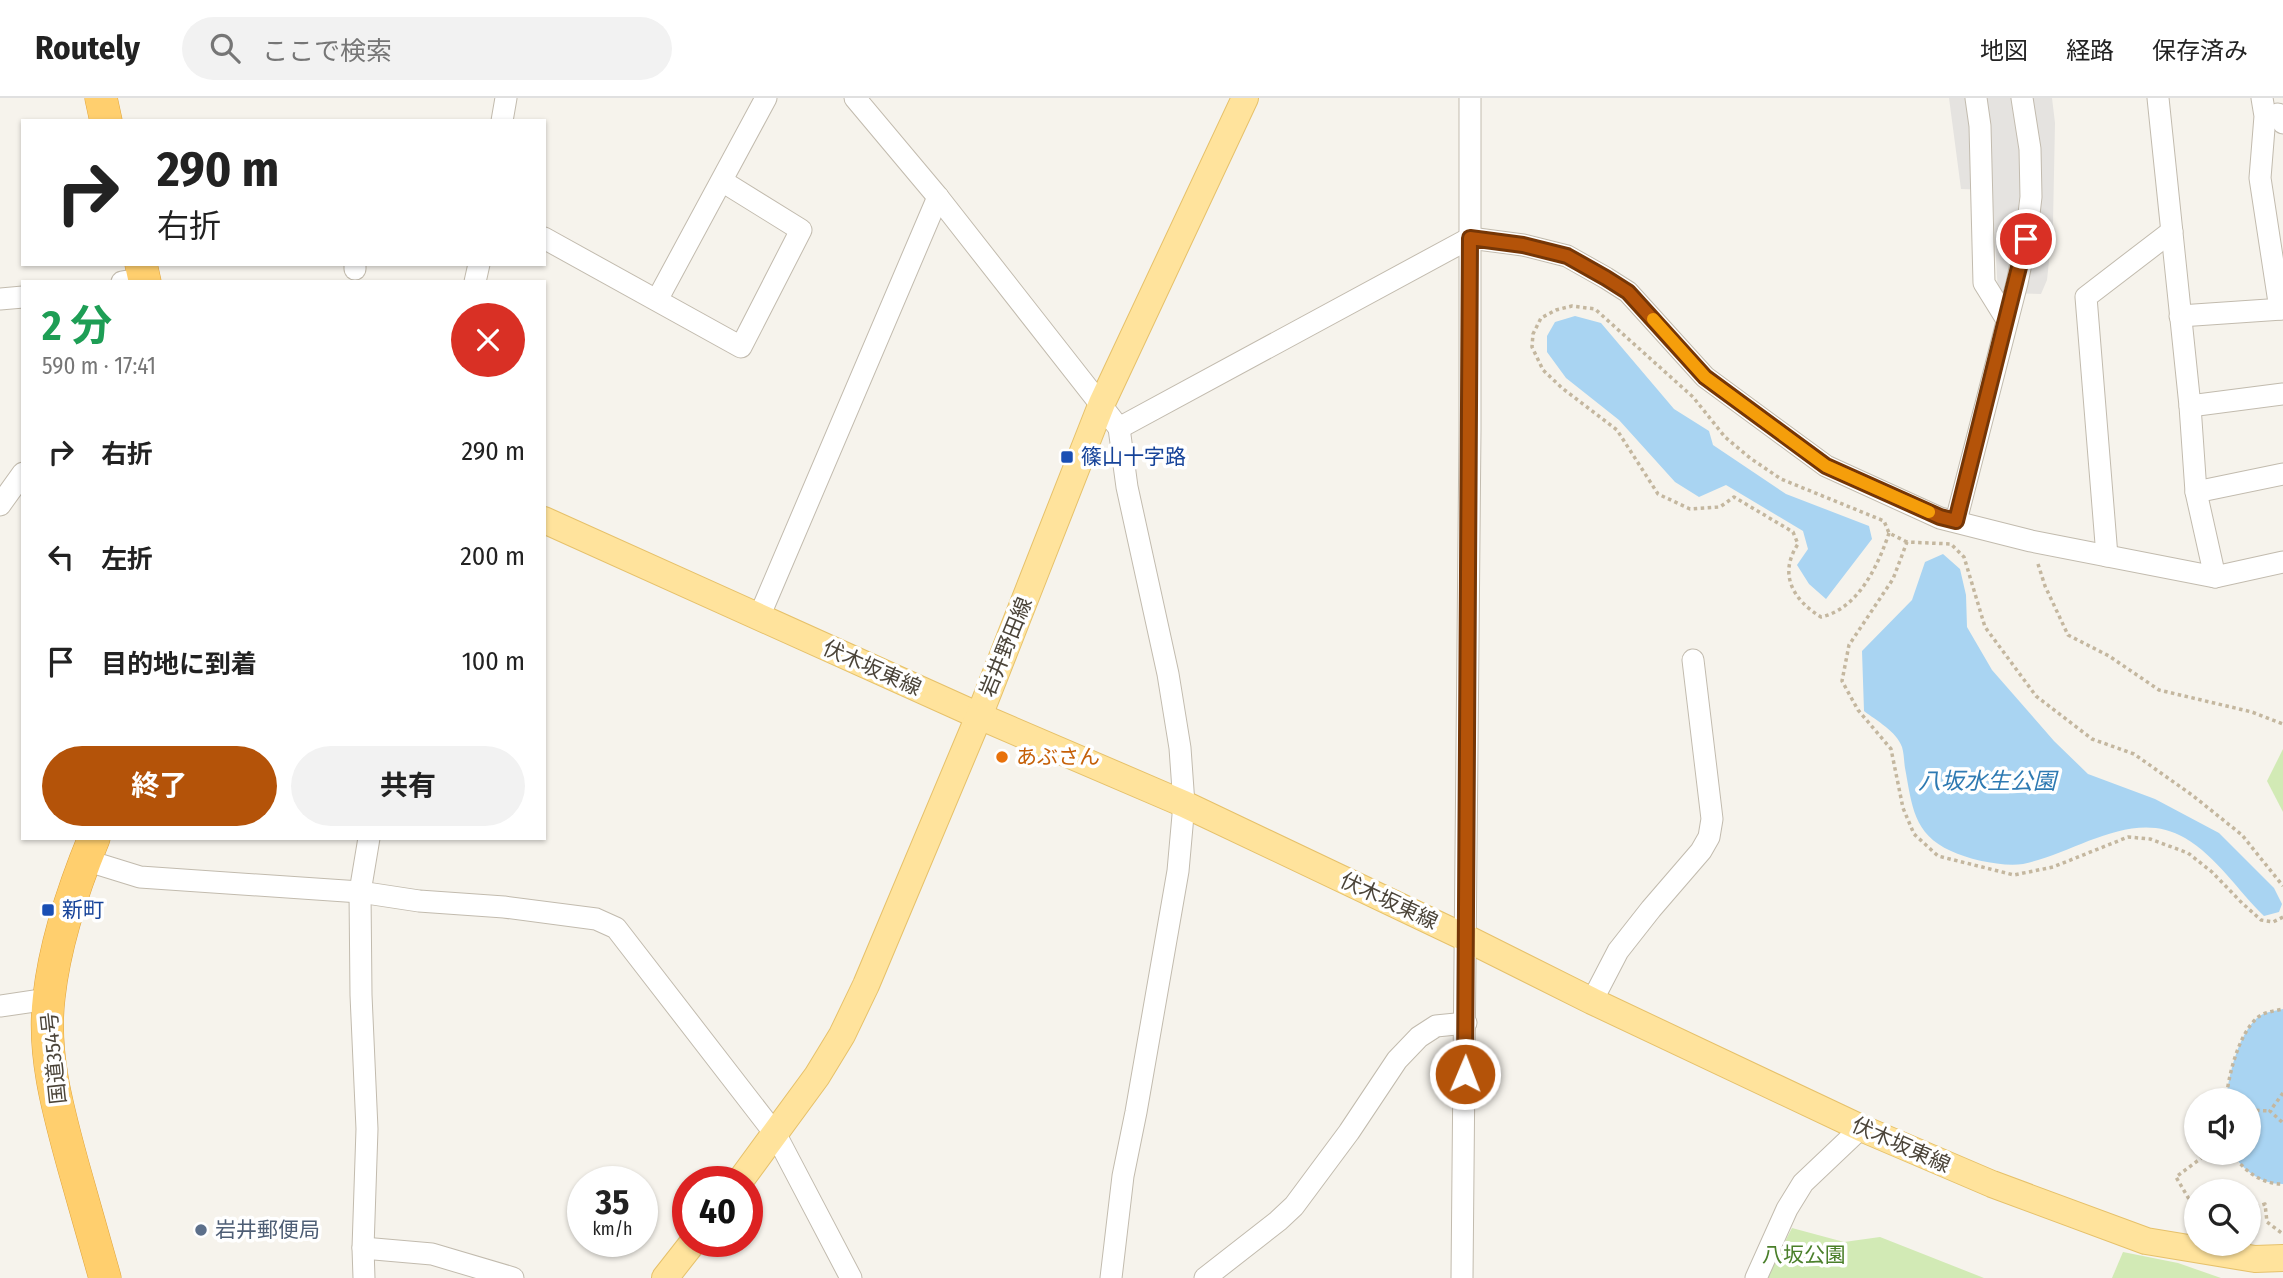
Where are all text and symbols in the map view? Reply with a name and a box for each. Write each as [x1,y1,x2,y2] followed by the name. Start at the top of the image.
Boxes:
[182,17,672,80] search box
[35,28,140,68] text: Routely
[206,29,244,67] icon: search
[262,36,392,67] text: ここで検索
[1980,37,2028,65] text: 地図
[2066,37,2114,65] text: 経路
[2152,37,2248,65] text: 保存済み
[157,140,279,199] text: 290 m
[42,147,133,238] icon: right
[157,207,221,245] text: 右折
[1996,209,2056,269] pin
[2007,220,2045,258] icon: arrive
[42,301,112,351] text: 2 分
[451,303,525,377] button: close
[42,352,156,380] text: 590 m · 17:41
[42,433,80,471] icon: right
[461,436,525,467] text: 290 m
[101,439,153,470] text: 右折
[1081,444,1186,470] place label: 篠山十字路
[1059,449,1075,465] marker: 篠山十字路
[42,538,80,576] icon: left
[460,541,525,572] text: 200 m
[101,544,153,575] text: 左折
[974,593,1038,701] street label: 岩井野田線
[819,635,925,701] street label: 伏木坂東線
[42,643,80,681] icon: arrive
[462,646,525,677] text: 100 m
[101,649,257,680] text: 目的地に到着
[1016,744,1100,770] place label: あぶさん
[42,746,277,826] button: 終了
[291,746,525,826] button: 共有
[994,749,1010,765] marker: あぶさん
[1918,767,2059,795] water label: 八坂水生公園
[1336,867,1442,935] street label: 伏木坂東線
[62,897,104,923] place label: 新町
[40,902,56,918] marker: 新町
[36,1011,72,1105] street label: 国道354号
[1428,1037,1502,1111] position arrow
[2184,1088,2261,1256] map controls
[2184,1088,2261,1165] button: sound
[1848,1112,1954,1178] street label: 伏木坂東線
[672,1166,763,1257] speed limit sign: 40
[2184,1179,2261,1256] button: search
[596,1181,629,1223] text: 35
[215,1217,320,1243] place label: 岩井郵便局
[592,1218,633,1240] text: km/h
[193,1222,209,1238] marker: 岩井郵便局
[1762,1242,1846,1268] park label: 八坂公園

